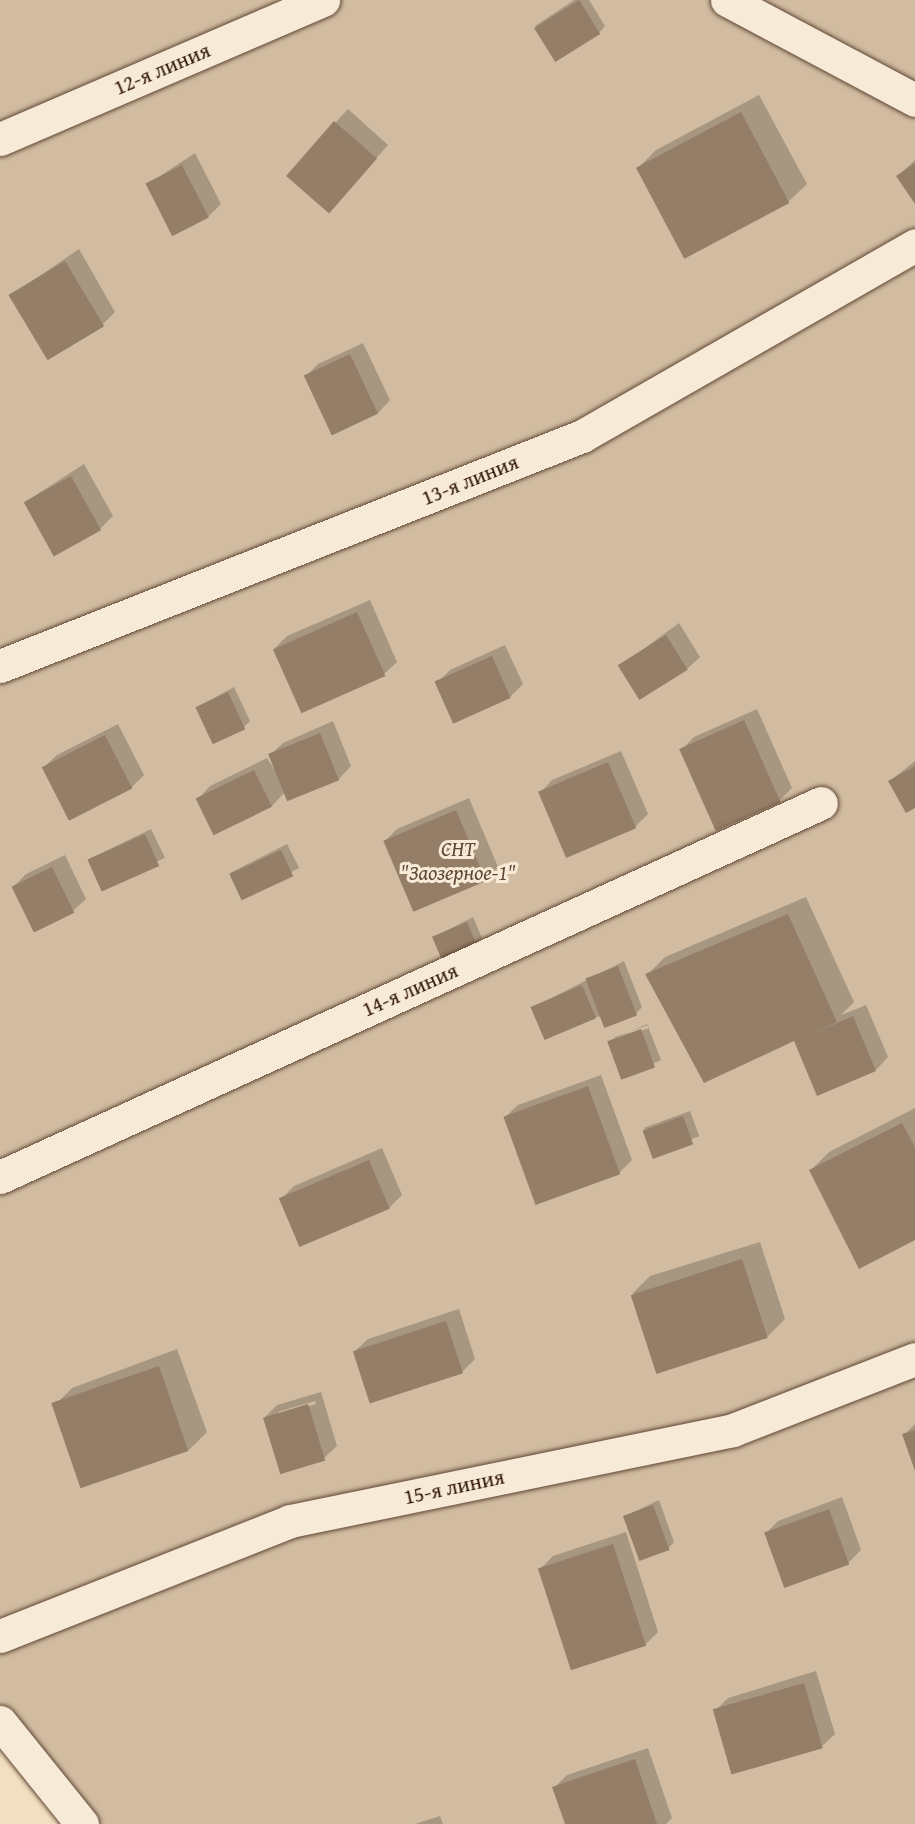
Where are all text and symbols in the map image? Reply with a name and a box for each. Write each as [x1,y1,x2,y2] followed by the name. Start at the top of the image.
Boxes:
[110,37,214,101] street label: 12-я линия
[418,449,522,511] street label: 13-я линия
[400,836,516,886] park label: СНТ "Заозерное-1"
[358,958,462,1022] street label: 14-я линия
[401,1464,507,1510] street label: 15-я линия

